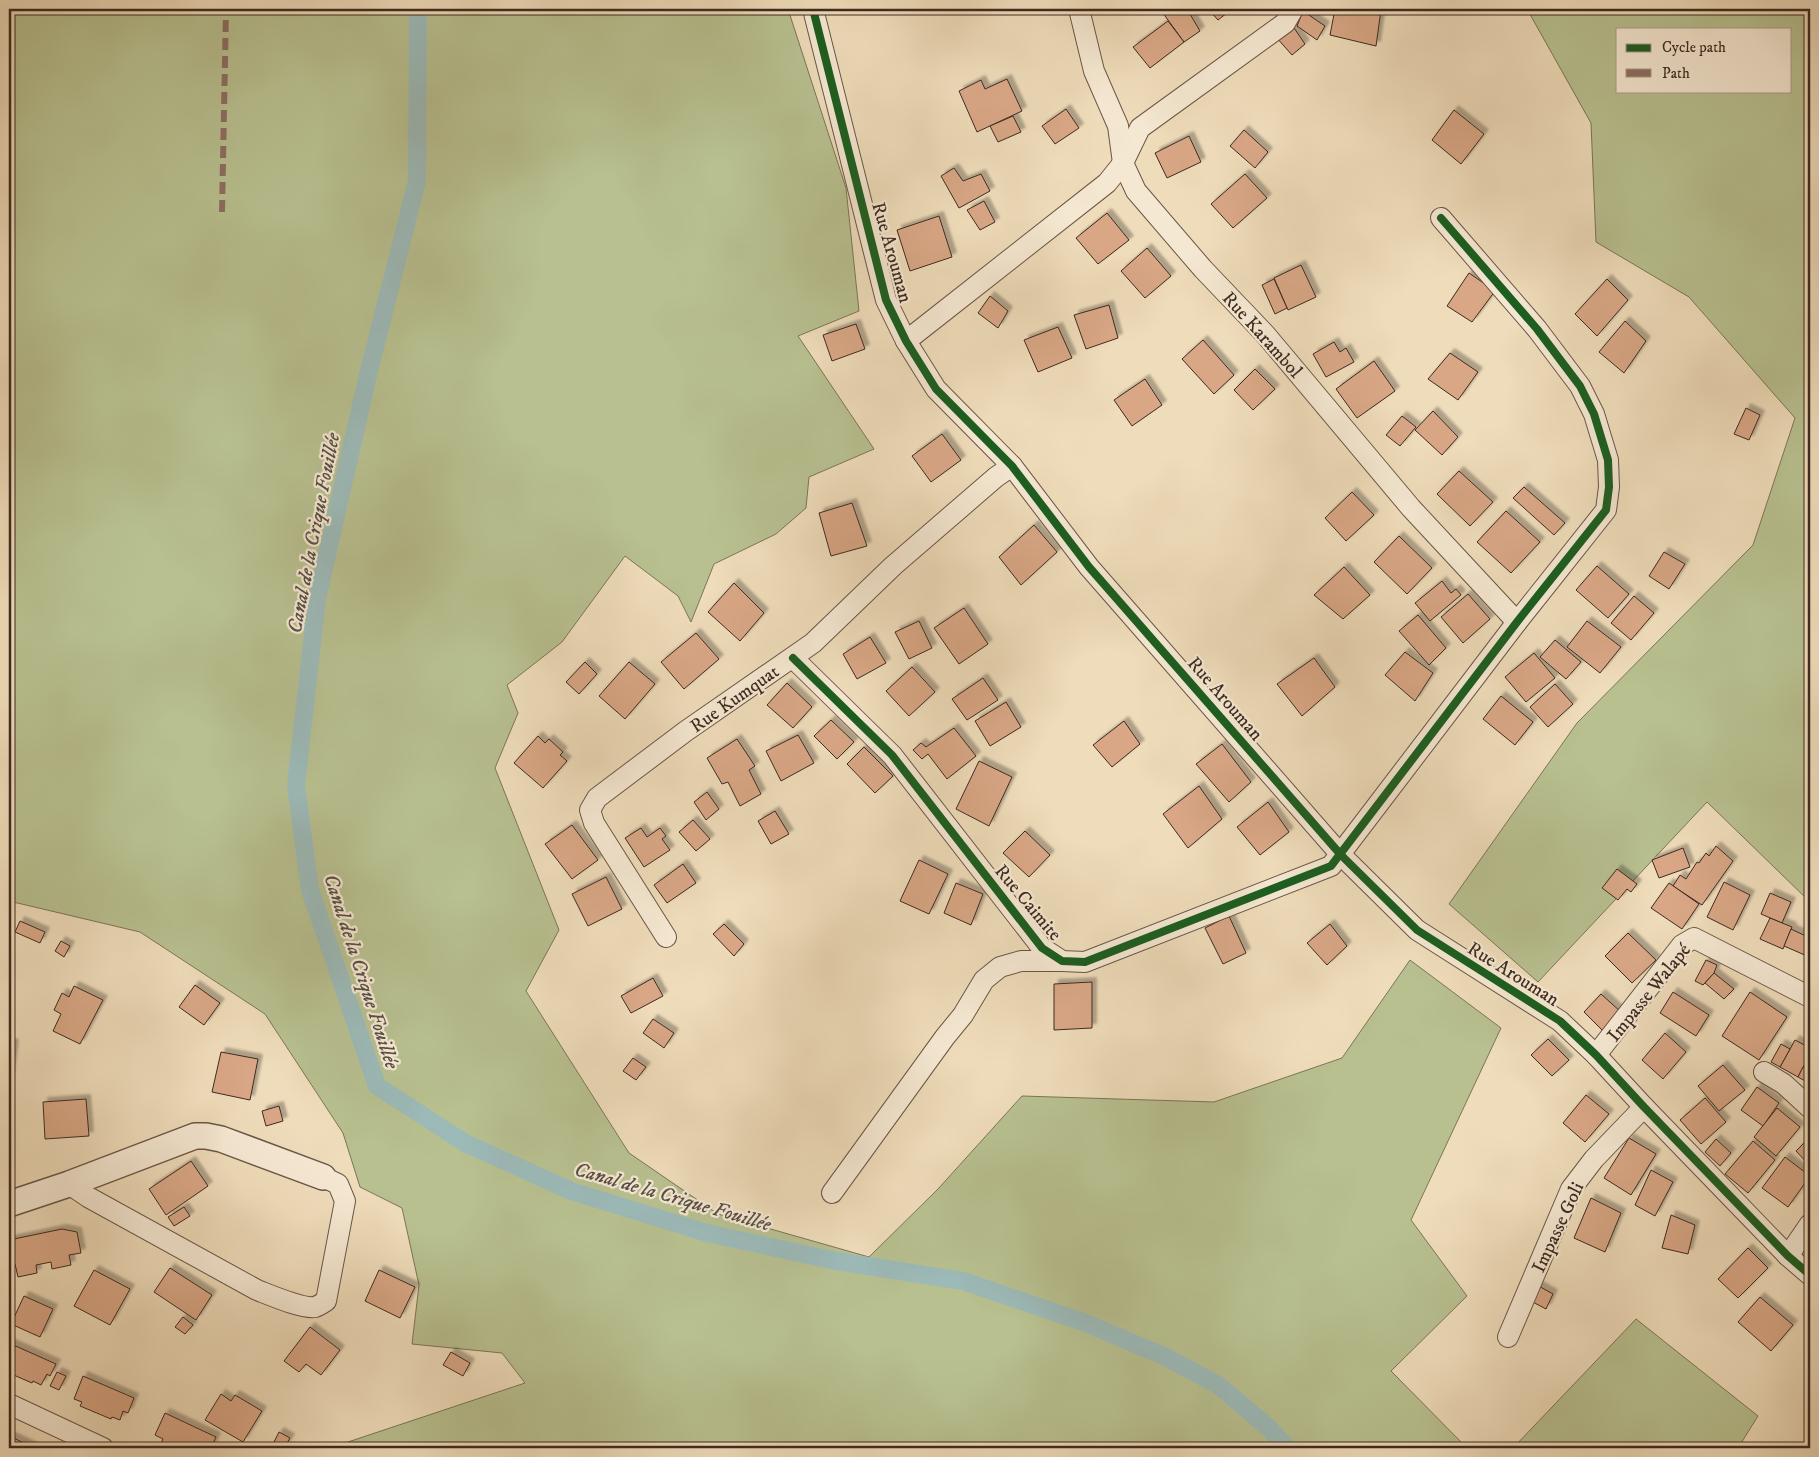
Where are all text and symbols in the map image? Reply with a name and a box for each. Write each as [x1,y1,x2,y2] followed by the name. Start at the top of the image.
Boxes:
[1616,28,1792,92] legend
[1662,38,1726,57] text: Cycle path
[1662,64,1690,83] text: Path
[866,199,917,305] street label: Rue Arouman
[1217,287,1307,383] street label: Rue Karambol
[283,430,346,636] water label: Canal de la Crique Fouillée
[1182,652,1268,746] street label: Rue Arouman
[686,660,784,739] street label: Rue Kumquat
[989,860,1066,946] street label: Rue Caimite
[317,871,404,1073] water label: Canal de la Crique Fouillée
[1463,937,1563,1012] street label: Rue Arouman
[1603,939,1696,1047] street label: Impasse Walapé
[571,1157,775,1238] water label: Canal de la Crique Fouillée
[1527,1179,1589,1277] street label: Impasse Goli

